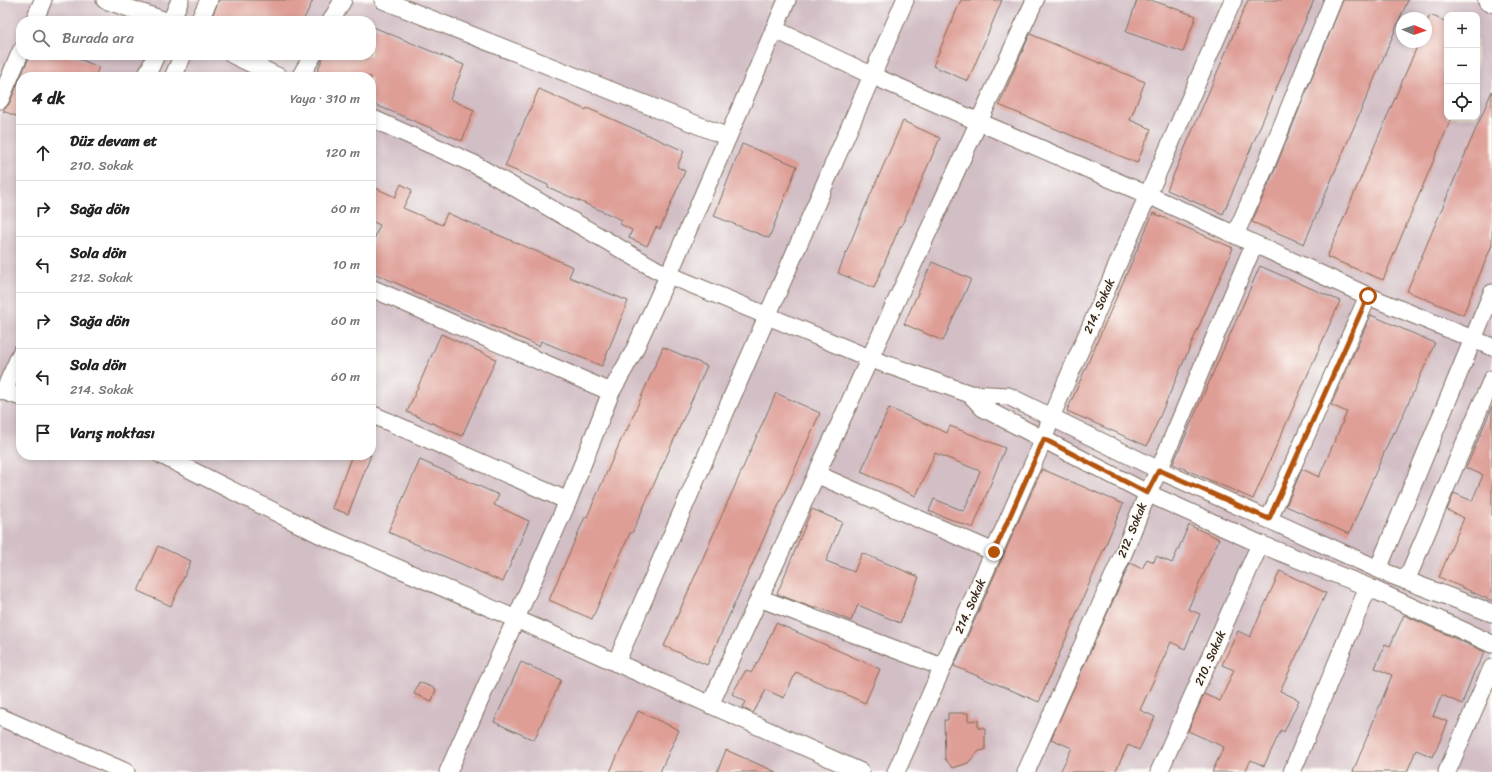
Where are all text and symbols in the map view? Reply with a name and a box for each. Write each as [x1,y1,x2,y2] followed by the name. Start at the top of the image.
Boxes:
[1396,12,1432,48] north arrow
[1444,12,1480,120] map controls
[1444,12,1480,48] button: +
[16,16,376,60] search box
[62,25,134,51] text: Burada ara
[30,27,52,49] icon: search
[1444,48,1480,84] button: −
[32,83,65,113] text: 4 dk
[1444,84,1480,120] button: locate
[290,87,360,110] text: Yaya · 310 m
[70,128,157,154] text: Düz devam et
[325,141,360,164] text: 120 m
[32,142,54,164] icon: ahead
[70,154,134,177] text: 210. Sokak
[70,196,130,222] text: Sağa dön
[331,197,360,220] text: 60 m
[32,198,54,220] icon: right
[70,240,126,266] text: Sola dön
[333,253,360,276] text: 10 m
[32,254,54,276] icon: left
[70,266,133,289] text: 212. Sokak
[1077,274,1121,337] street label: 214. Sokak
[1359,287,1377,305] route start
[70,308,130,334] text: Sağa dön
[331,309,360,332] text: 60 m
[32,310,54,332] icon: right
[70,352,126,378] text: Sola dön
[331,365,360,388] text: 60 m
[32,366,54,388] icon: left
[70,378,134,401] text: 214. Sokak
[70,420,155,446] text: Varış noktası
[32,422,54,444] icon: arrive
[1111,498,1153,561] street label: 212. Sokak
[985,543,1003,561] route end
[948,574,992,637] street label: 214. Sokak
[1188,626,1232,689] street label: 210. Sokak

